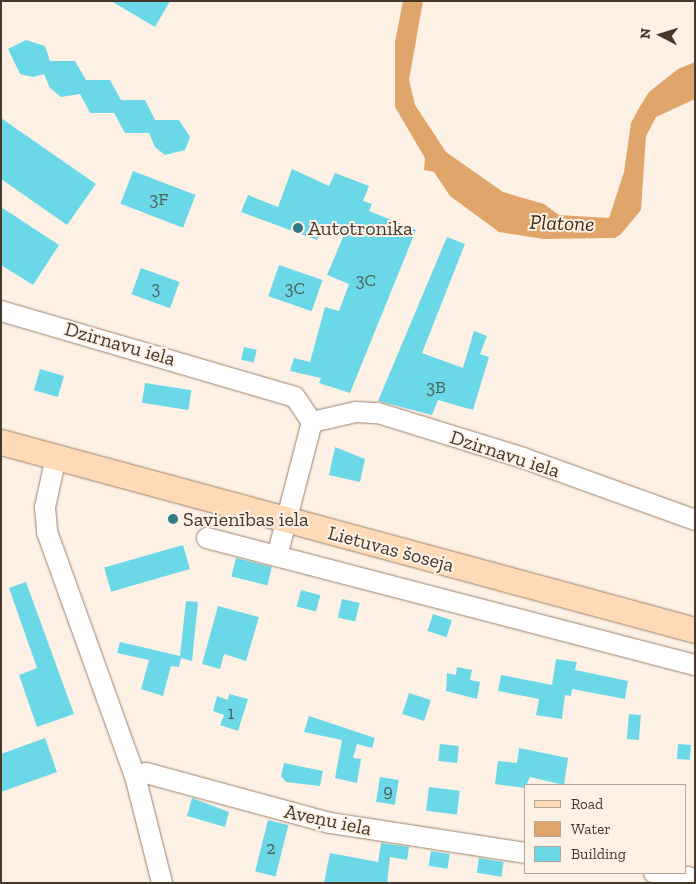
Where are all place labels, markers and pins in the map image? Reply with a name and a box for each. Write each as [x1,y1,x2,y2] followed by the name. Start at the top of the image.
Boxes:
[308,216,413,240] place label: Autotronika
[292,222,304,234] marker: Autotronika
[183,507,309,531] place label: Savienības iela
[167,513,179,525] marker: Savienības iela

